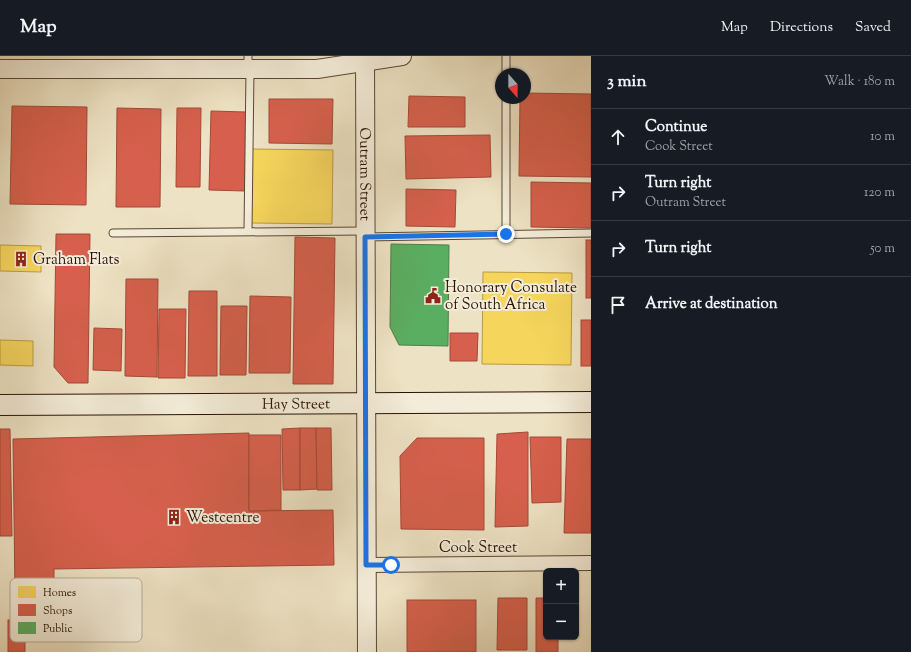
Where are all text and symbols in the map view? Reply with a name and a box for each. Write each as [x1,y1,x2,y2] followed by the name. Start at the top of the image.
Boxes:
[20,14,57,41] text: Map
[721,18,748,38] text: Map
[770,18,833,38] text: Directions
[855,18,891,38] text: Saved
[495,68,531,104] north arrow
[607,70,646,94] text: 3 min
[824,73,895,91] text: Walk · 180 m
[645,117,707,138] text: Continue
[607,126,629,148] icon: ahead
[353,127,375,221] street label: Outram Street
[870,128,895,146] text: 10 m
[645,138,713,156] text: Cook Street
[645,173,711,194] text: Turn right
[607,182,629,204] icon: right
[864,184,895,202] text: 120 m
[645,194,726,212] text: Outram Street
[497,225,515,243] route end
[607,238,629,260] icon: right
[645,238,711,259] text: Turn right
[870,240,895,258] text: 50 m
[12,250,30,268] building icon: Graham Flats
[33,250,120,271] place label: Graham Flats
[445,278,577,316] place label: Honorary Consulate of South Africa
[424,287,442,305] public building icon: Honorary Consulate of South Africa
[607,294,629,316] icon: arrive
[645,294,778,315] text: Arrive at destination
[262,394,330,416] street label: Hay Street
[165,508,183,526] building icon: Westcentre
[186,508,259,529] place label: Westcentre
[439,538,517,559] street label: Cook Street
[382,556,400,574] route start
[543,568,579,640] map controls
[543,568,579,604] button: +
[10,578,142,642] legend
[43,585,76,601] text: Homes
[43,603,72,619] text: Shops
[543,604,579,640] button: −
[43,621,72,637] text: Public

